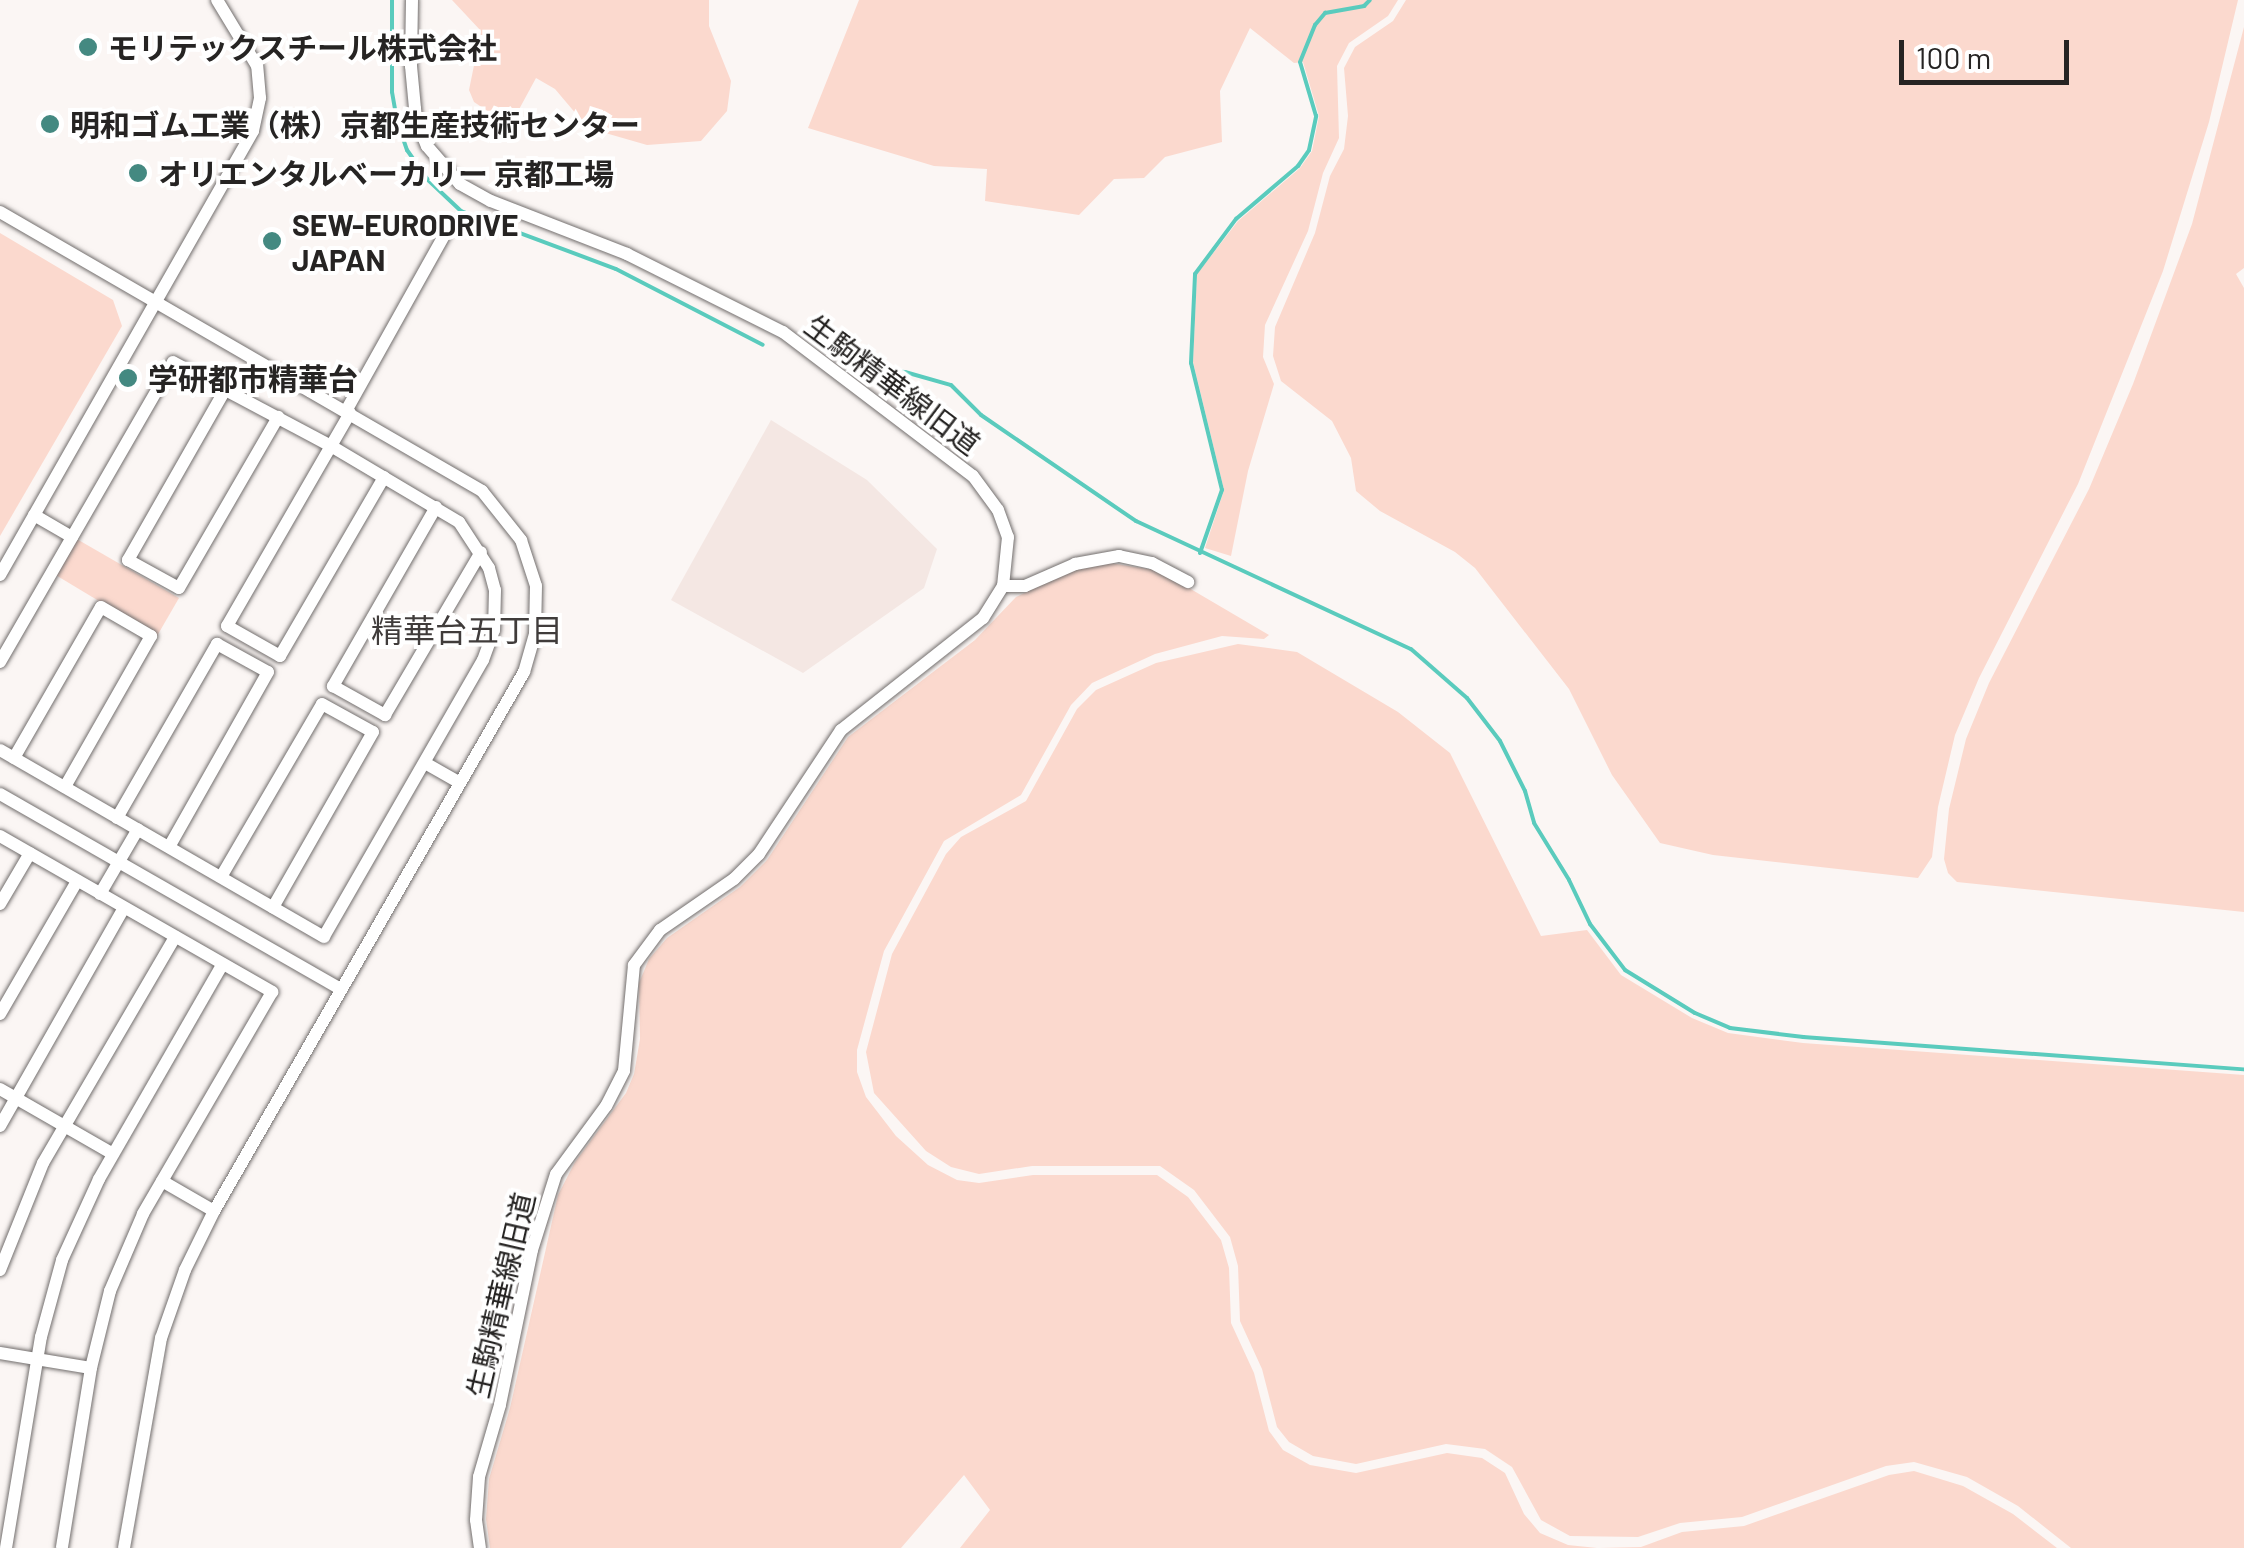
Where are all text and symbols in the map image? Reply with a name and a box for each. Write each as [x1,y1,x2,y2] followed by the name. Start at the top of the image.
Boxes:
[1904,20,2074,82] scale bar
[108,29,498,65] place label: モリテックスチール株式会社
[77,36,99,58] marker: モリテックスチール株式会社
[1916,39,1991,75] text: 100 m
[70,106,640,142] place label: 明和ゴム工業（株）京都生産技術センター
[39,113,61,135] marker: 明和ゴム工業（株）京都生産技術センター
[158,155,614,191] place label: オリエンタルベーカリー 京都工場
[127,162,149,184] marker: オリエンタルベーカリー 京都工場
[292,206,519,276] place label: SEW-EURODRIVE JAPAN
[261,230,283,252] marker: SEW-EURODRIVE JAPAN
[798,306,988,462] street label: 生駒精華線旧道
[148,360,358,396] place label: 学研都市精華台
[117,367,139,389] marker: 学研都市精華台
[371,610,563,648] district label: 精華台五丁目
[459,1189,541,1401] street label: 生駒精華線旧道

